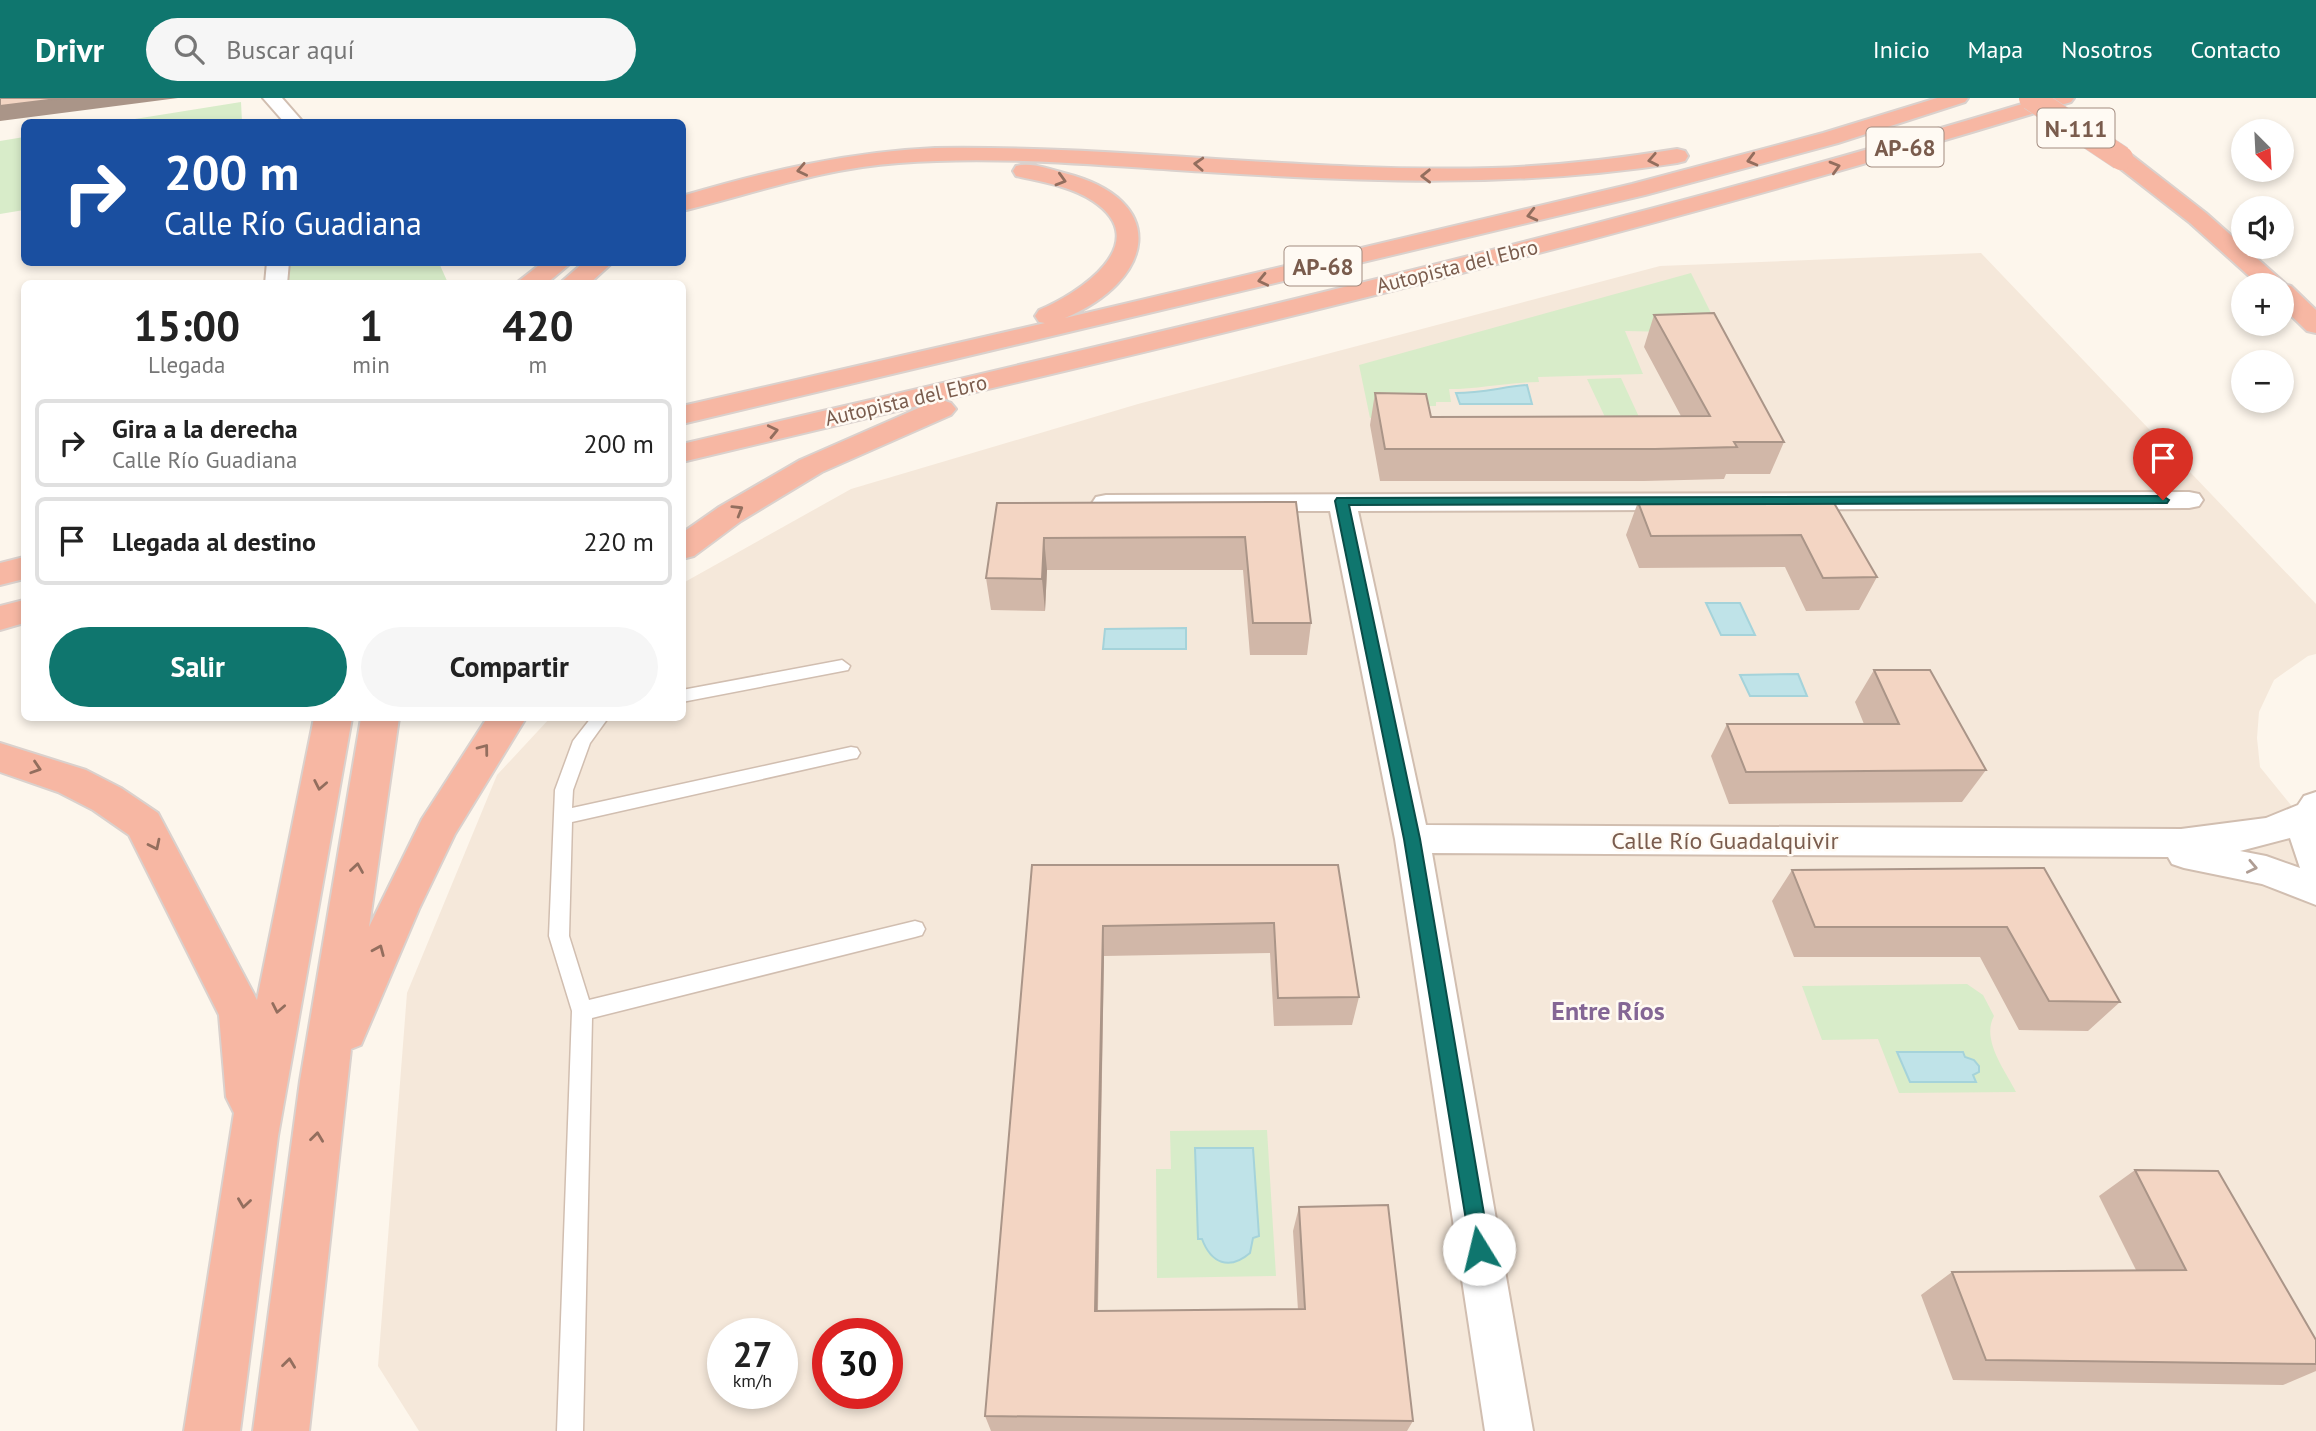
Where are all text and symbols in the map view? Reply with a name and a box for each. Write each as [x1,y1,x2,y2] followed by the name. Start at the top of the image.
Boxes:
[146,18,636,81] search box
[35,28,104,71] text: Drivr
[170,30,208,68] icon: search
[226,33,355,66] text: Buscar aquí
[1873,34,1930,65] text: Inicio
[1968,34,2023,65] text: Mapa
[2061,34,2153,65] text: Nosotros
[2191,34,2281,65] text: Contacto
[2038,108,2114,148] road number: N-111
[2231,119,2294,182] north arrow
[2231,119,2294,413] map controls
[1867,128,1944,166] road number: AP-68
[164,140,299,204] text: 200 m
[49,147,140,238] icon: right
[1647,152,1659,167] one-way arrow
[1746,152,1758,166] one-way arrow
[1193,157,1204,172] one-way arrow
[1829,161,1841,175] one-way arrow
[796,162,808,177] one-way arrow
[1421,168,1431,184] one-way arrow
[1055,171,1067,186] one-way arrow
[2231,196,2294,259] button: sound
[164,202,422,244] text: Calle Río Guadiana
[1526,207,1538,222] one-way arrow
[1373,233,1541,299] street label: Autopista del Ebro
[1284,246,1362,286] road number: AP-68
[1257,272,1269,286] one-way arrow
[2231,273,2294,336] button: +
[133,298,240,353] text: 15:00
[359,298,383,353] text: 1
[502,298,574,353] text: 420
[148,350,225,379] text: Llegada
[352,350,390,379] text: min
[529,350,547,379] text: m
[2231,350,2294,413] button: −
[822,368,990,432] street label: Autopista del Ebro
[112,412,298,445] text: Gira a la derecha
[53,424,91,462] icon: right
[767,425,779,440] one-way arrow
[583,427,654,460] text: 200 m
[2133,428,2193,500] pin
[2144,439,2182,477] icon: arrive
[112,445,297,474] text: Calle Río Guadiana
[731,505,744,518] one-way arrow
[53,522,91,560] icon: arrive
[112,525,316,558] text: Llegada al destino
[583,525,654,558] text: 220 m
[49,627,347,707] button: Salir
[361,627,658,707] button: Compartir
[475,744,488,757] one-way arrow
[30,760,42,774] one-way arrow
[313,779,328,791] one-way arrow
[1611,825,1839,856] street label: Calle Río Guadalquivir
[146,838,160,850] one-way arrow
[2246,858,2258,873] one-way arrow
[349,862,364,874] one-way arrow
[371,945,385,957] one-way arrow
[1551,994,1665,1027] district label: Entre Ríos
[271,1002,286,1014] one-way arrow
[309,1132,324,1143] one-way arrow
[237,1197,252,1209] one-way arrow
[1442,1212,1516,1286] position arrow
[812,1318,903,1409] speed limit sign: 30
[733,1331,772,1377] text: 27
[282,1357,297,1369] one-way arrow
[733,1369,772,1392] text: km/h

